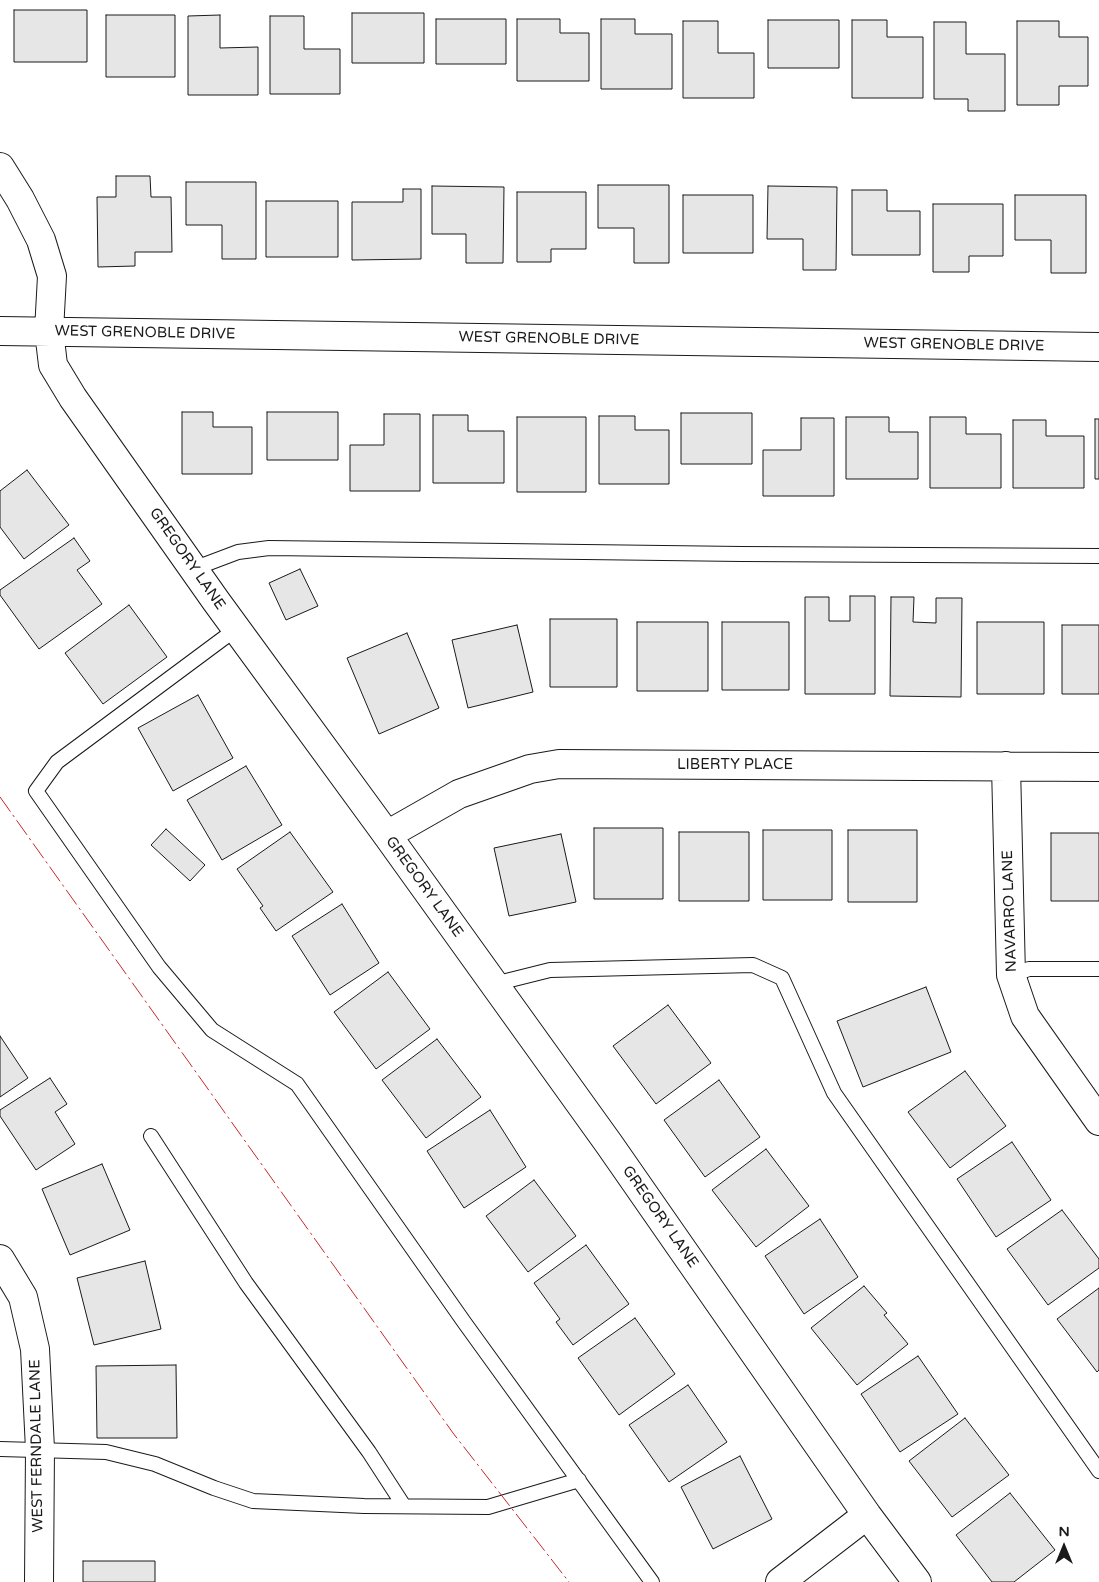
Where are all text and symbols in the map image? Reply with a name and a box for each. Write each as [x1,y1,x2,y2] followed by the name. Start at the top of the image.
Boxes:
[54,322,236,344] street label: WEST GRENOBLE DRIVE
[458,328,640,350] street label: WEST GRENOBLE DRIVE
[863,334,1045,356] street label: WEST GRENOBLE DRIVE
[145,505,229,613] street label: GREGORY LANE
[677,756,793,774] street label: LIBERTY PLACE
[381,833,467,941] street label: GREGORY LANE
[999,850,1021,972] street label: NAVARRO LANE
[618,1163,702,1271] street label: GREGORY LANE
[26,1359,48,1533] street label: WEST FERNDALE LANE
[1039,1522,1089,1572] north arrow
[1058,1523,1070,1540] text: N

